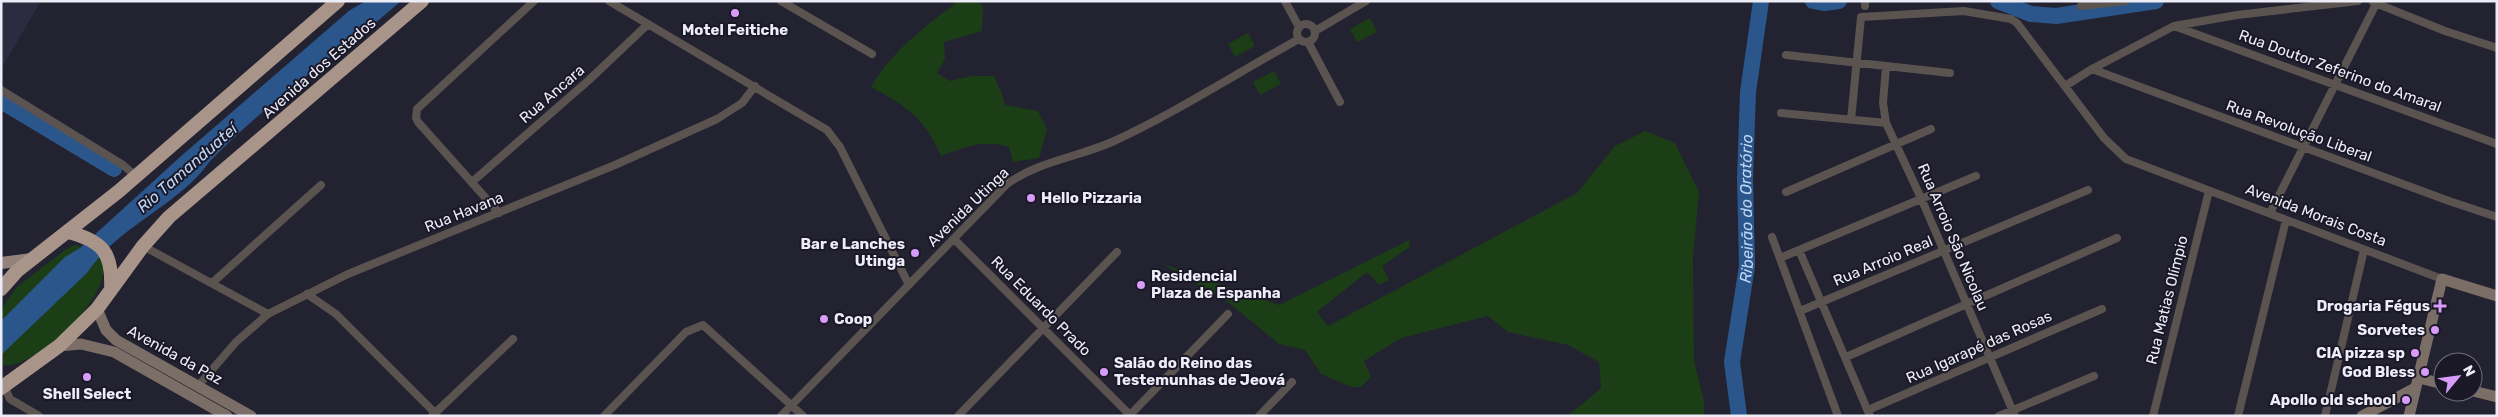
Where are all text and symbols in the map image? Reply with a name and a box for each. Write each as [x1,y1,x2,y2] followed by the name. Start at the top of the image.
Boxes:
[729,7,741,19] marker: Motel Feitiche
[259,14,380,122] street label: Avenida dos Estados
[682,21,788,39] place label: Motel Feitiche
[2236,26,2444,116] street label: Rua Doutor Zeferino do Amaral
[516,61,588,127] street label: Rua Ancara
[2224,96,2374,166] street label: Rua Revolução Liberal
[133,118,243,217] water label: Rio Tamanduateí
[1735,134,1757,284] water label: Ribeirão do Oratório
[1914,161,1992,313] street label: Rua Arroio São Nicolau
[924,164,1012,250] street label: Avenida Utinga
[2243,180,2389,250] street label: Avenida Morais Costa
[422,188,506,236] street label: Rua Havana
[1041,189,1142,207] place label: Hello Pizzaria
[1025,192,1037,204] marker: Hello Pizzaria
[1831,232,1935,290] street label: Rua Arroio Real
[2142,234,2192,366] street label: Rua Matias Olímpio
[801,235,905,270] place label: Bar e Lanches Utinga
[909,247,921,259] marker: Bar e Lanches Utinga
[987,252,1095,360] street label: Rua Eduardo Prado
[1151,267,1281,302] place label: Residencial Plaza de Espanha
[1135,279,1147,291] marker: Residencial Plaza de Espanha
[2316,297,2430,315] place label: Drogaria Fégus
[2434,300,2446,312] marker: Drogaria Fégus
[1903,307,2055,387] street label: Rua Igarapé das Rosas
[834,310,872,328] place label: Coop
[818,313,830,325] marker: Coop
[124,321,226,389] street label: Avenida da Paz
[2357,321,2425,339] place label: Sorvetes
[2429,324,2441,336] marker: Sorvetes
[2316,344,2405,362] place label: CIA pizza sp
[2409,347,2421,359] marker: CIA pizza sp
[2433,352,2483,402] north arrow
[1114,354,1285,389] place label: Salão do Reino das Testemunhas de Jeová
[2459,362,2479,379] text: N
[2342,363,2415,381] place label: God Bless
[1098,366,1110,378] marker: Salão do Reino das Testemunhas de Jeová
[2419,366,2431,378] marker: God Bless
[81,371,93,383] marker: Shell Select
[43,385,131,403] place label: Shell Select
[2270,391,2396,409] place label: Apollo old school
[2400,394,2412,406] marker: Apollo old school

